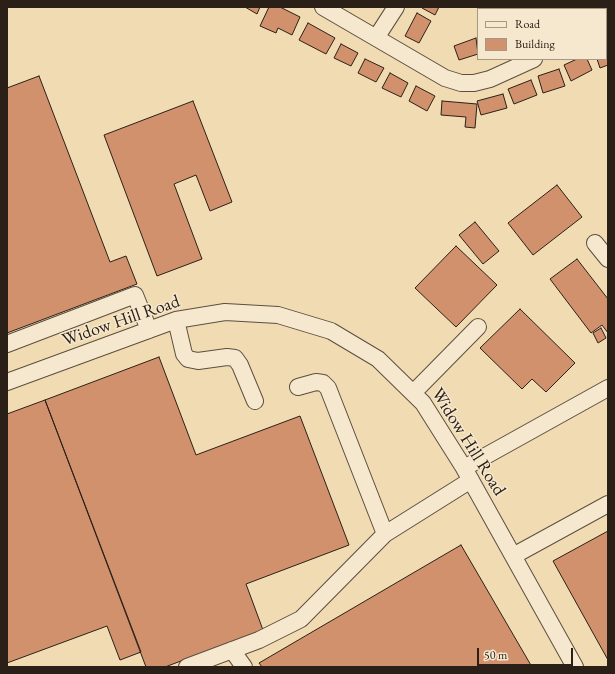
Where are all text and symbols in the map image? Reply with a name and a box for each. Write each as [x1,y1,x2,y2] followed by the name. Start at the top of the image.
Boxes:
[477,8,607,60] legend
[515,16,540,32] text: Road
[515,36,555,52] text: Building
[59,291,183,351] street label: Widow Hill Road
[426,384,510,500] street label: Widow Hill Road
[479,640,575,666] scale bar
[484,647,507,663] text: 50 m

